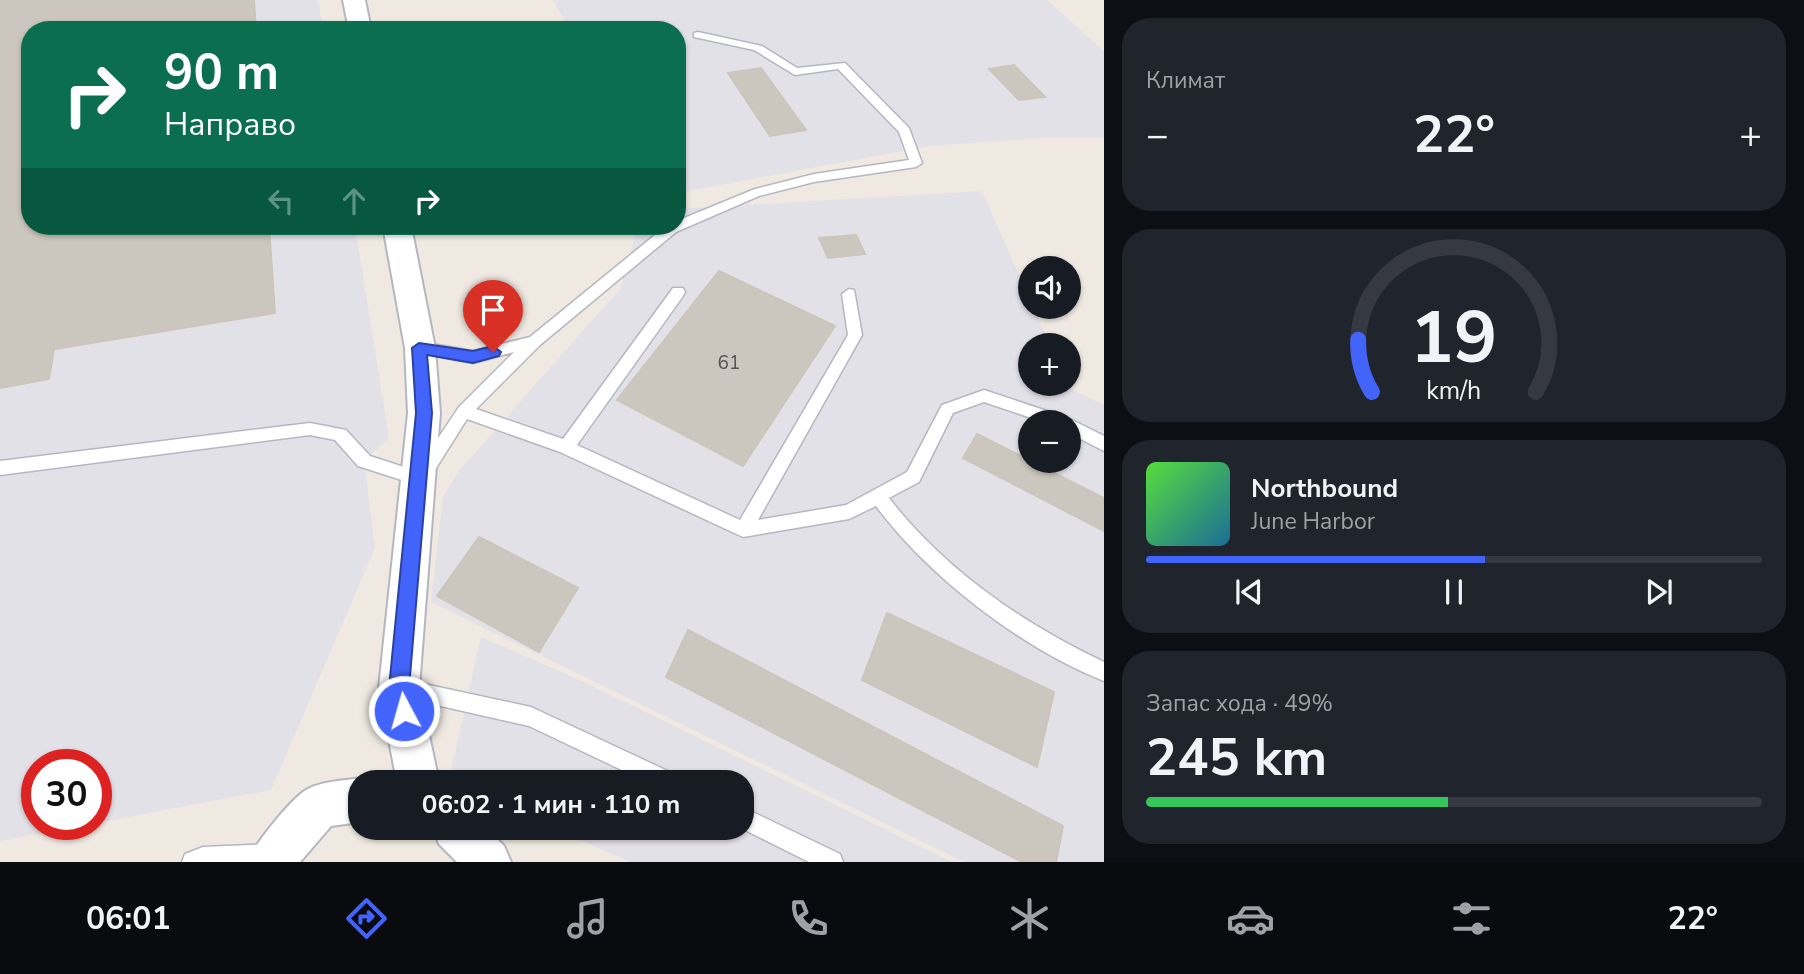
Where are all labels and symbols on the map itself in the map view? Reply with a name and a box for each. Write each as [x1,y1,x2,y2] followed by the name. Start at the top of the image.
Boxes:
[463,280,523,352] pin
[718,350,740,376] house number: 61
[367,674,441,748] position arrow
[21,749,112,840] speed limit sign: 30

